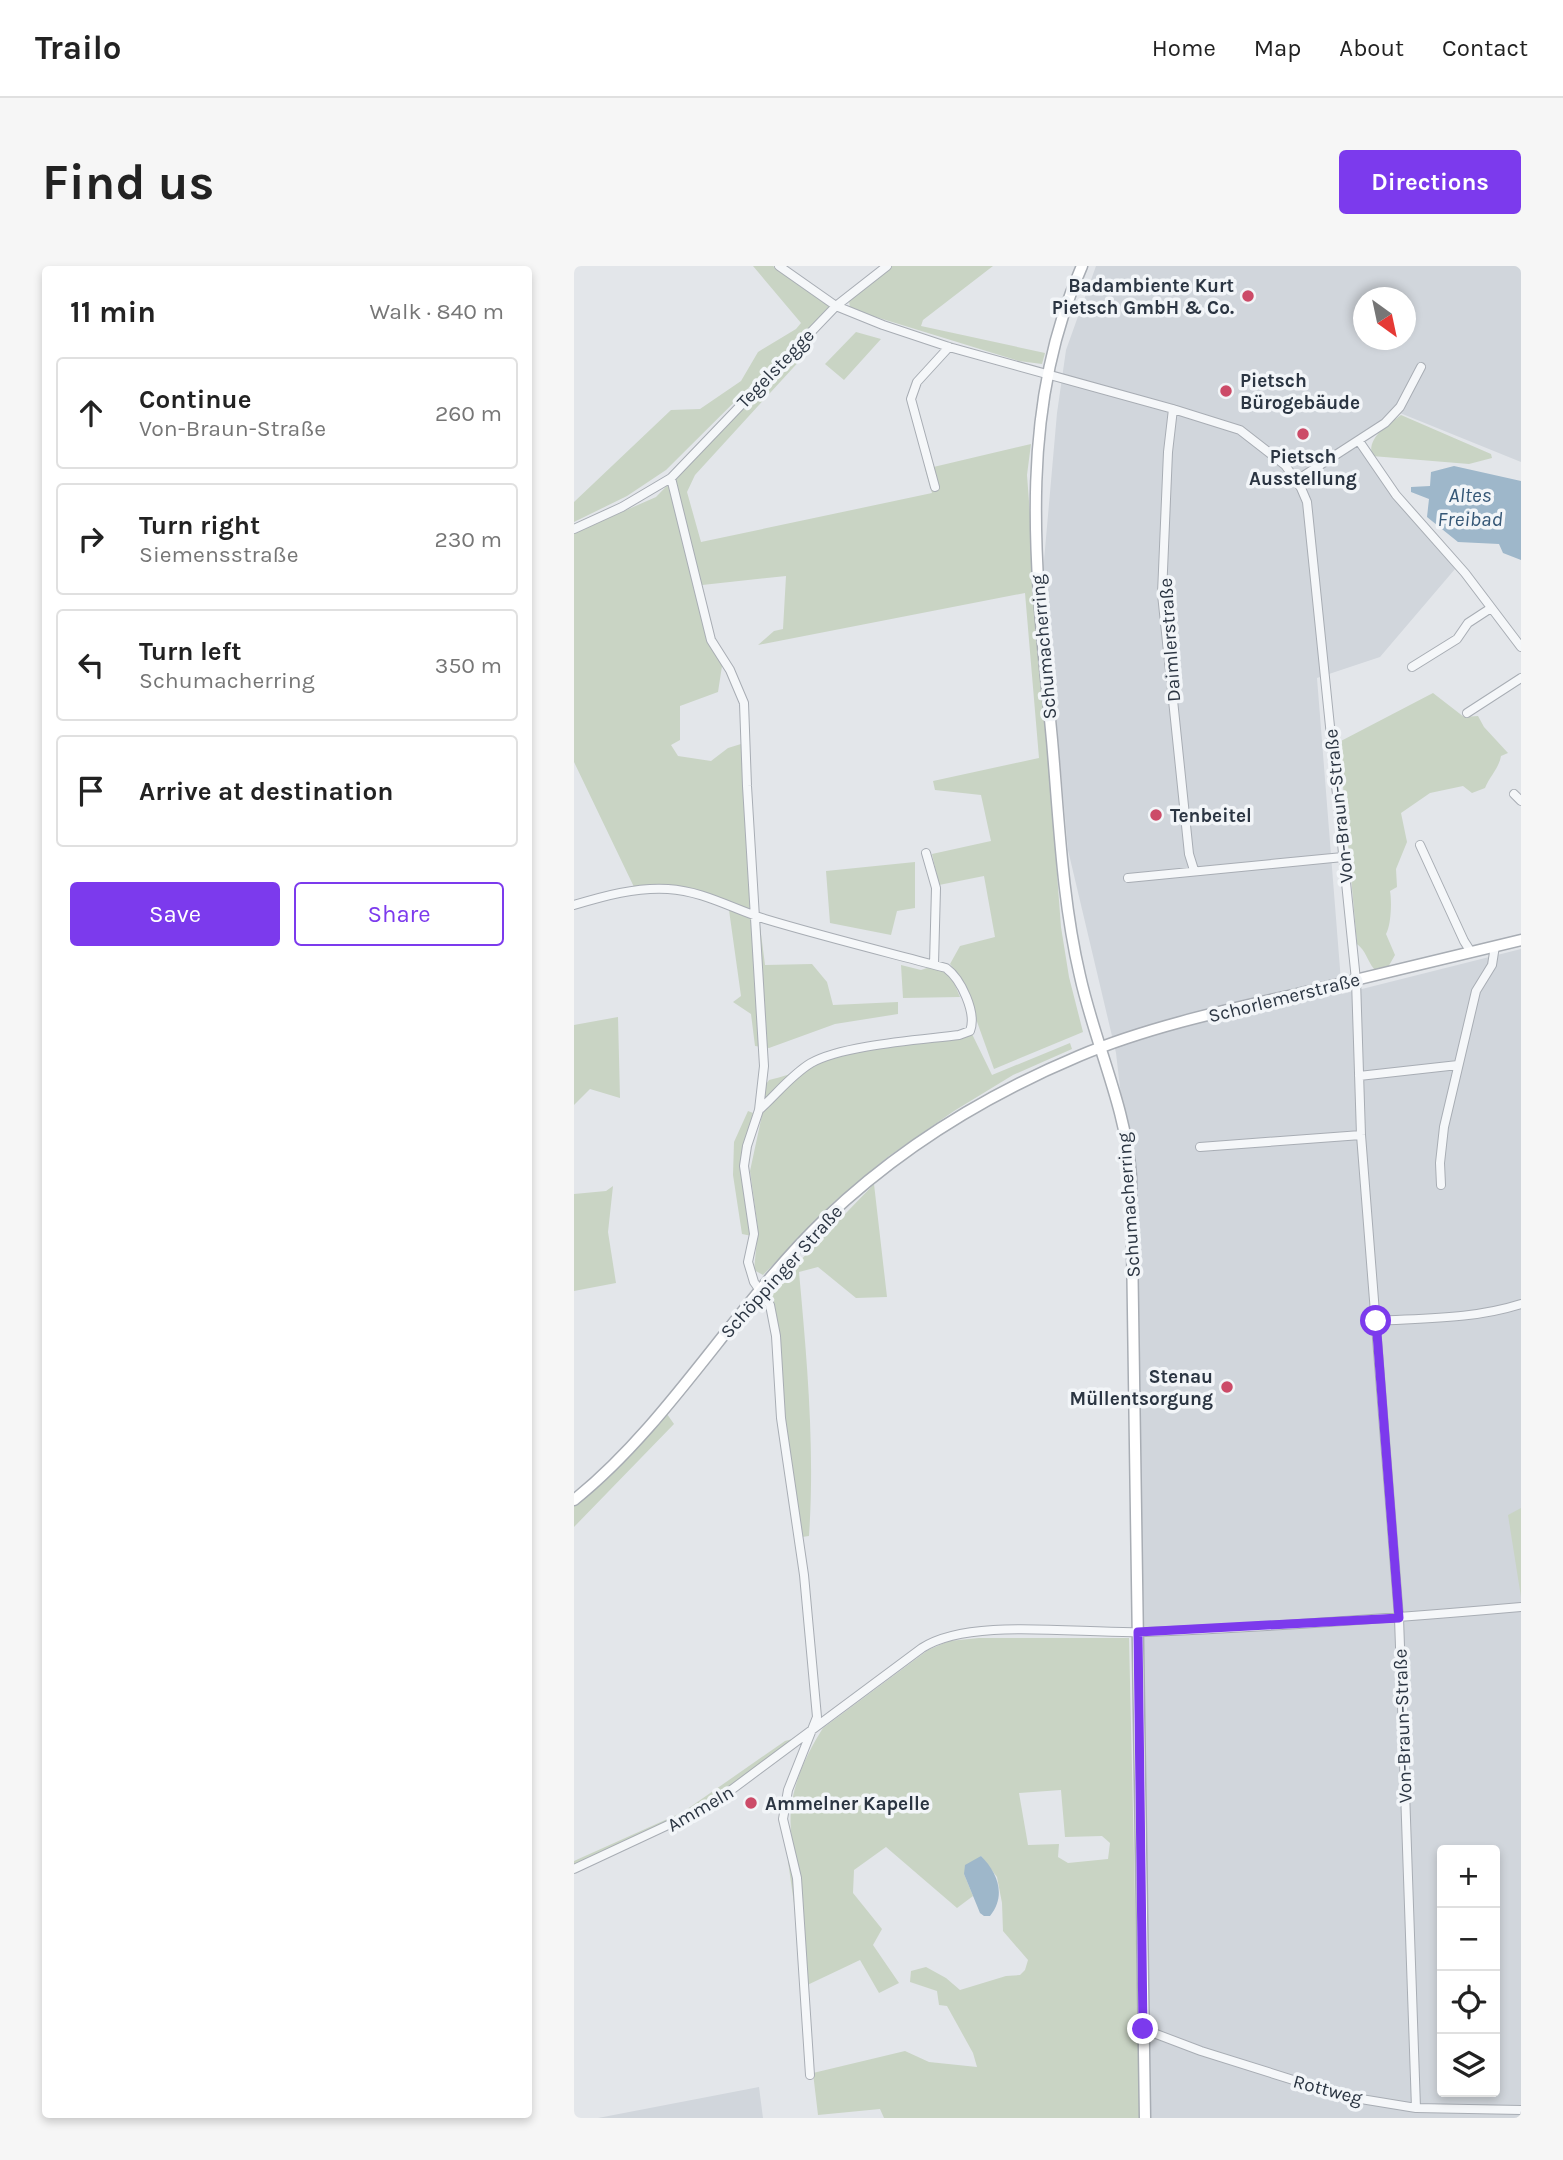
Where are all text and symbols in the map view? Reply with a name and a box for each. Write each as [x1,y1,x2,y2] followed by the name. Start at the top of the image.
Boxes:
[35,29,122,67] text: Trailo
[1152,34,1216,62] text: Home
[1254,34,1301,62] text: Map
[1339,34,1404,62] text: About
[1442,34,1528,62] text: Contact
[1339,150,1521,214] button: Directions
[42,154,214,211] text: Find us
[1052,275,1234,319] place label: Badambiente Kurt Pietsch GmbH & Co.
[1353,287,1416,350] north arrow
[1240,288,1256,304] marker: Badambiente Kurt Pietsch GmbH & Co.
[70,294,156,330] text: 11 min
[369,298,504,325] text: Walk · 840 m
[732,324,819,413] street label: Tegelstegge
[1240,370,1360,414] place label: Pietsch Bürogebäude
[1218,383,1234,399] marker: Pietsch Bürogebäude
[139,384,251,415] text: Continue
[72,394,110,432] icon: ahead
[435,400,502,427] text: 260 m
[139,415,326,442] text: Von-Braun-Straße
[1295,426,1311,442] marker: Pietsch Ausstellung
[1249,446,1357,490] place label: Pietsch Ausstellung
[1437,483,1503,531] water label: Altes Freibad
[139,510,260,541] text: Turn right
[72,520,110,558] icon: right
[434,526,502,553] text: 230 m
[139,541,299,568] text: Siemensstraße
[1027,573,1061,720] street label: Schumacherring
[1155,577,1185,703] street label: Daimlerstraße
[139,636,241,667] text: Turn left
[72,646,110,684] icon: left
[435,652,502,679] text: 350 m
[139,667,315,694] text: Schumacherring
[1320,728,1358,884] street label: Von-Braun-Straße
[72,772,110,810] icon: arrive
[139,776,393,807] text: Arrive at destination
[1170,805,1252,827] place label: Tenbeitel
[1148,807,1164,823] marker: Tenbeitel
[70,882,280,946] button: Save
[294,882,504,946] button: Share
[1206,969,1362,1027] street label: Schorlemerstraße
[1113,1132,1145,1278] street label: Schumacherring
[716,1201,847,1343] street label: Schöppinger Straße
[1360,1305,1391,1336] route start
[1070,1366,1213,1410] place label: Stenau Müllentsorgung
[1219,1379,1235,1395] marker: Stenau Müllentsorgung
[1389,1648,1417,1804] street label: Von-Braun-Straße
[663,1781,738,1837] street label: Ammeln
[765,1793,930,1815] place label: Ammelner Kapelle
[743,1795,759,1811] marker: Ammelner Kapelle
[1437,1845,1500,2097] map controls
[1437,1845,1500,1908] button: +
[1437,1908,1500,1971] button: −
[1437,1971,1500,2034] button: locate
[1127,2013,1158,2044] route end
[1437,2034,1500,2097] button: layers
[1291,2070,1365,2110] street label: Rottweg

